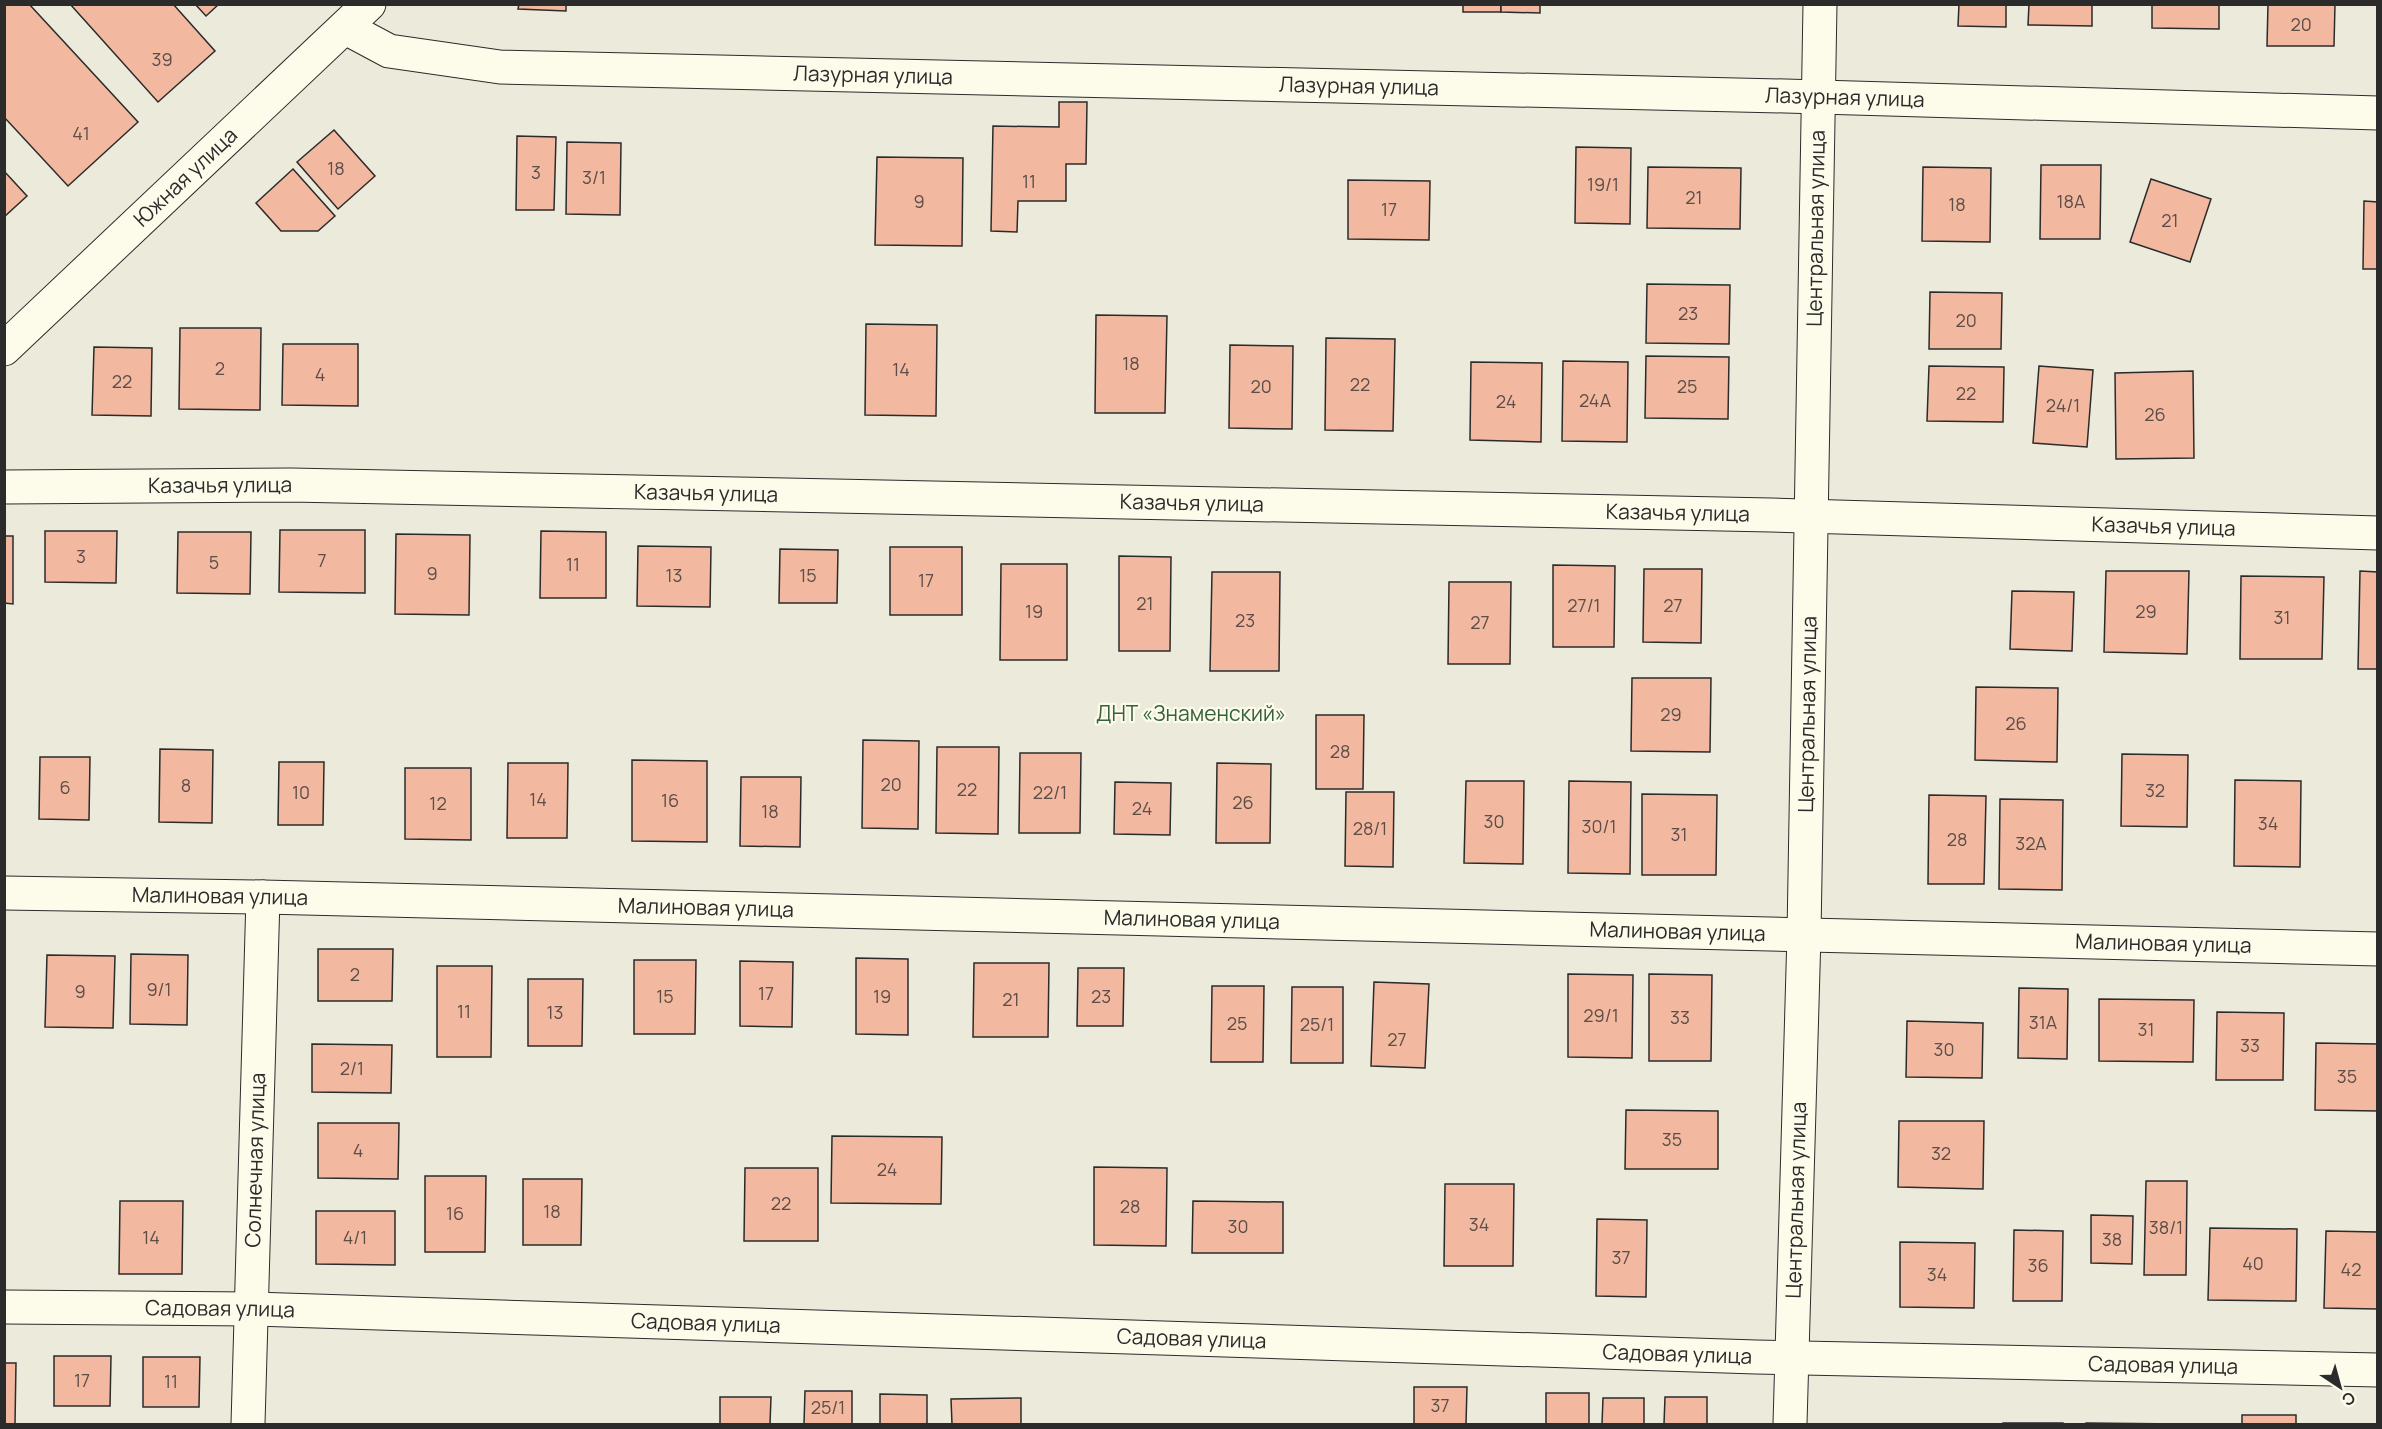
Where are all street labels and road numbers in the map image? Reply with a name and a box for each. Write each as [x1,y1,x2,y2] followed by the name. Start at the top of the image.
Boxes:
[793,59,953,90] street label: Лазурная улица
[1279,70,1439,101] street label: Лазурная улица
[1765,81,1925,113] street label: Лазурная улица
[127,121,243,232] street label: Южная улица
[1799,130,1831,327] street label: Центральная улица
[148,470,292,499] street label: Казачья улица
[634,477,778,508] street label: Казачья улица
[1119,487,1264,518] street label: Казачья улица
[1605,497,1750,528] street label: Казачья улица
[2091,510,2236,542] street label: Казачья улица
[1791,616,1822,813] street label: Центральная улица
[132,880,308,911] street label: Малиновая улица
[617,891,794,923] street label: Малиновая улица
[1103,903,1280,935] street label: Малиновая улица
[1589,915,1766,947] street label: Малиновая улица
[2075,927,2252,959] street label: Малиновая улица
[238,1072,271,1248] street label: Солнечная улица
[1779,1101,1812,1299] street label: Центральная улица
[145,1293,295,1323] street label: Садовая улица
[630,1306,781,1339] street label: Садовая улица
[1116,1322,1267,1354] street label: Садовая улица
[1602,1337,1753,1370] street label: Садовая улица
[2088,1349,2238,1380] street label: Садовая улица

